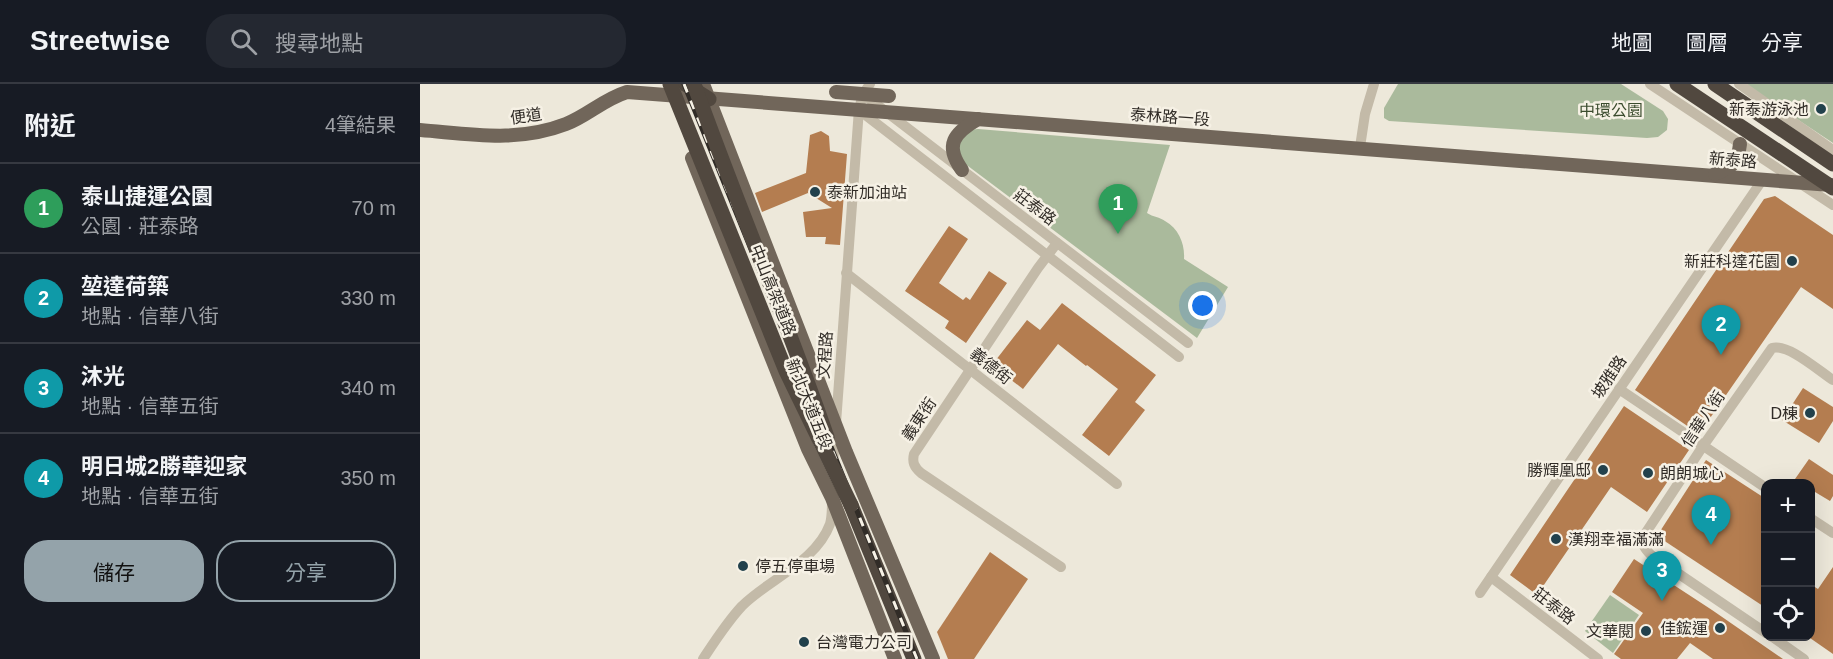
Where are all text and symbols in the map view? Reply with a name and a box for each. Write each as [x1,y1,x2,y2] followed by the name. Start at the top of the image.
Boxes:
[206,14,626,68] search box
[30,25,170,56] text: Streetwise
[227,25,260,58] icon: search
[275,31,363,56] text: 搜尋地點
[1611,31,1653,54] text: 地圖
[1686,31,1728,54] text: 圖層
[1761,31,1803,54] text: 分享
[1729,101,1809,118] place label: 新泰游泳池
[1579,102,1643,119] park label: 中環公園
[1814,102,1828,116] marker: 新泰游泳池
[509,105,543,127] street label: 便道
[1129,106,1211,128] street label: 泰林路一段
[24,111,76,141] text: 附近
[325,114,396,136] text: 4筆結果
[1708,149,1758,171] street label: 新泰路
[81,184,213,209] text: 泰山捷運公園
[827,184,907,201] place label: 泰新加油站
[1098,184,1138,234] pin: 1
[808,185,822,199] marker: 泰新加油站
[1011,186,1059,228] street label: 莊泰路
[38,197,49,219] text: 1
[352,197,396,219] text: 70 m
[81,215,199,237] text: 公園 · 莊泰路
[747,242,799,338] street label: 中山高架道路
[1684,253,1780,270] place label: 新莊科達花園
[1785,254,1799,268] marker: 新莊科達花園
[81,274,169,299] text: 堃達荷築
[38,287,49,309] text: 2
[340,287,396,309] text: 330 m
[1188,291,1217,320] your location
[81,305,219,327] text: 地點 · 信華八街
[1702,306,1740,355] pin: 2
[815,330,835,380] street label: 文程路
[967,345,1015,387] street label: 義德街
[1589,352,1629,402] street label: 坡雅路
[783,356,835,452] street label: 新北大道五段
[81,364,125,389] text: 沐光
[38,377,49,399] text: 3
[340,377,396,399] text: 340 m
[1678,388,1728,450] street label: 信華八街
[899,394,939,444] street label: 義東街
[81,395,219,417] text: 地點 · 信華五街
[1770,405,1798,422] place label: D棟
[1803,406,1817,420] marker: D棟
[81,454,247,479] text: 明日城2勝華迎家
[1527,462,1591,479] place label: 勝輝凰邸
[1596,463,1610,477] marker: 勝輝凰邸
[1660,465,1724,482] place label: 朗朗城心
[1641,466,1655,480] marker: 朗朗城心
[38,467,49,489] text: 4
[340,467,396,489] text: 350 m
[1761,479,1815,641] map controls
[1761,479,1815,533] button: +
[81,485,219,507] text: 地點 · 信華五街
[1692,496,1730,545] pin: 4
[1568,531,1664,548] place label: 漢翔幸福滿滿
[1549,532,1563,546] marker: 漢翔幸福滿滿
[1761,533,1815,587] button: −
[24,540,204,602] button: 儲存
[216,540,396,602] button: 分享
[1642,552,1682,601] pin: 3
[755,558,835,575] place label: 停五停車場
[736,559,750,573] marker: 停五停車場
[1530,585,1578,627] street label: 莊泰路
[1761,587,1815,641] button: locate
[1660,620,1708,637] place label: 佳鋐運
[1713,621,1727,635] marker: 佳鋐運
[1586,623,1634,640] place label: 文華閱
[1639,624,1653,638] marker: 文華閱
[816,634,912,651] place label: 台灣電力公司
[797,635,811,649] marker: 台灣電力公司

